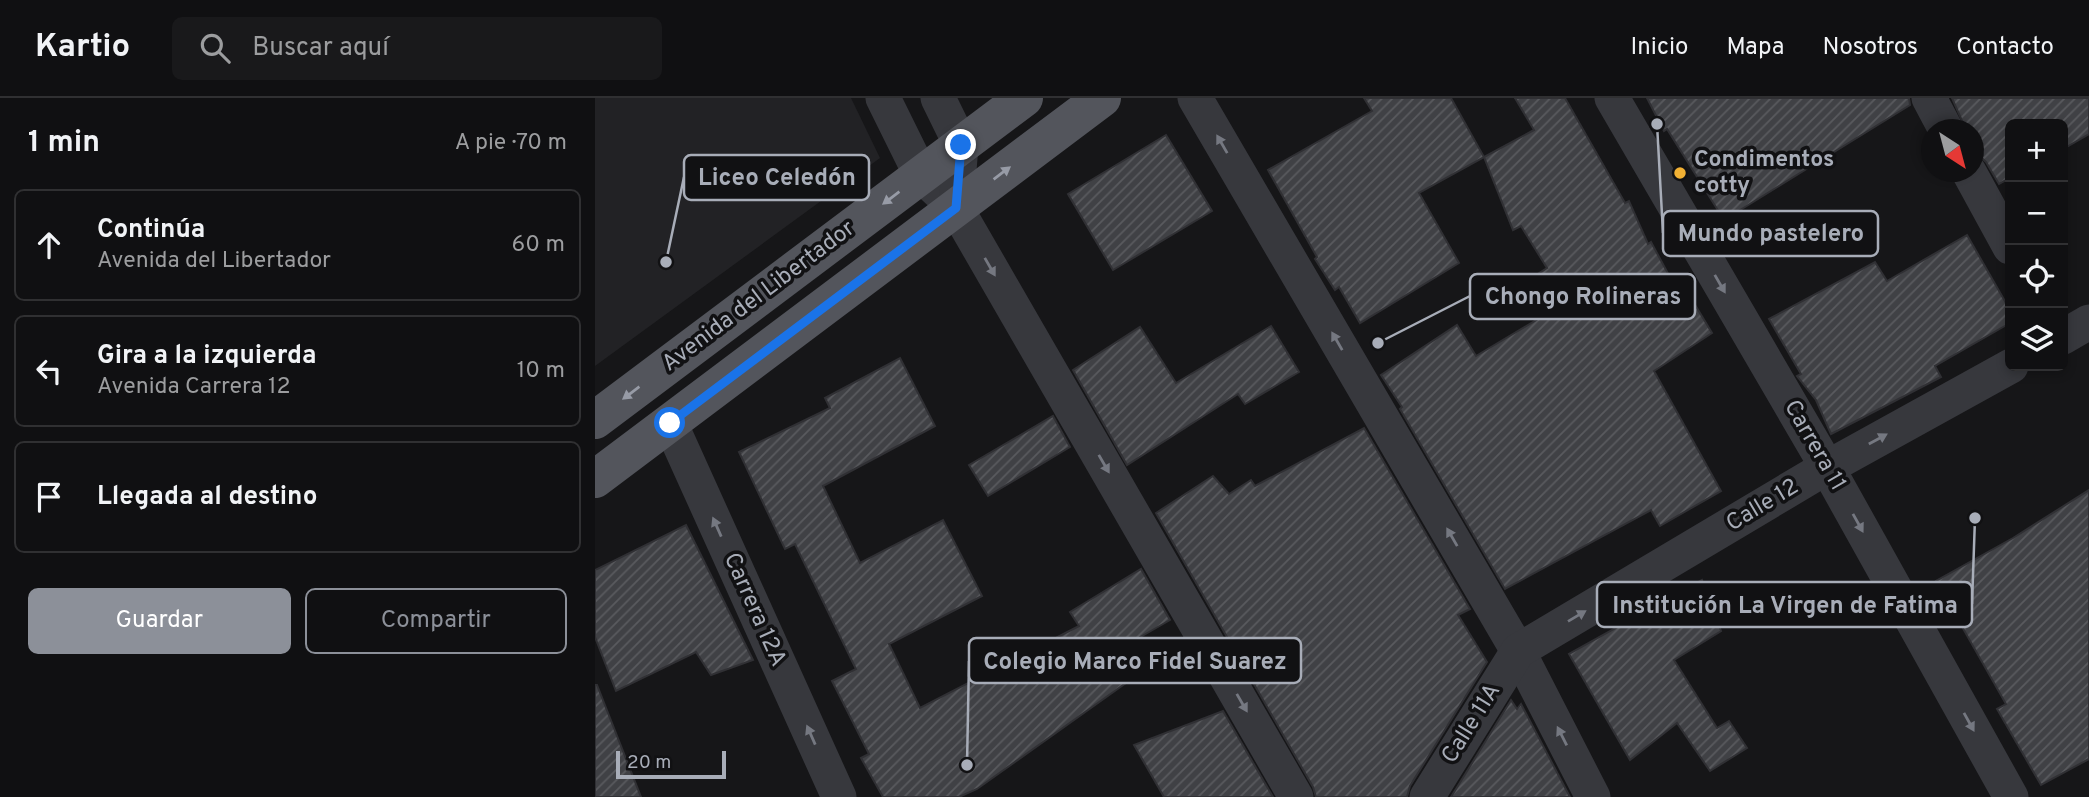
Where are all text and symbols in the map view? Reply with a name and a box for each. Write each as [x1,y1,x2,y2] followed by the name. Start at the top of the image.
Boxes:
[172,17,662,80] search box
[35,27,130,69] text: Kartio
[196,29,234,67] icon: search
[252,32,389,65] text: Buscar aquí
[1631,33,1688,63] text: Inicio
[1726,33,1785,63] text: Mapa
[1823,33,1918,63] text: Nosotros
[1956,33,2054,63] text: Contacto
[1921,119,1984,182] north arrow
[2005,119,2068,371] map controls
[2005,119,2068,182] button: +
[28,125,100,162] text: 1 min
[455,129,567,158] text: A pie · 70 m
[945,129,976,160] route end
[1216,135,1228,154] one-way arrow
[1694,146,1834,201] place label: Condimentos cotty
[684,155,869,200] callout: Liceo Celedón
[698,164,856,194] text: Liceo Celedón
[1672,165,1688,181] marker: Condimentos cotty
[993,166,1011,180] one-way arrow
[2005,182,2068,245] button: −
[882,190,900,204] one-way arrow
[1663,211,1878,256] callout: Mundo pastelero
[97,214,205,247] text: Continúa
[657,215,861,379] street label: Avenida del Libertador
[1678,220,1864,250] text: Mundo pastelero
[30,226,68,264] icon: ahead
[512,231,565,260] text: 60 m
[2005,245,2068,308] button: locate
[97,247,331,276] text: Avenida del Libertador
[984,257,997,276] one-way arrow
[1470,274,1695,319] callout: Chongo Rolineras
[1714,274,1726,293] one-way arrow
[1485,283,1681,313] text: Chongo Rolineras
[2005,308,2068,371] button: layers
[1331,331,1343,350] one-way arrow
[97,340,316,373] text: Gira a la izquierda
[30,352,68,390] icon: left
[517,357,565,386] text: 10 m
[97,373,291,402] text: Avenida Carrera 12
[621,386,640,400] one-way arrow
[1776,395,1852,497] street label: Carrera 11
[654,407,685,438] route start
[1869,433,1888,445] one-way arrow
[1098,454,1110,473] one-way arrow
[1721,473,1805,539] street label: Calle 12
[30,478,68,516] icon: arrive
[97,481,317,514] text: Llegada al destino
[1852,514,1864,533] one-way arrow
[711,517,722,538] one-way arrow
[1445,528,1458,547] one-way arrow
[716,549,792,671] street label: Carrera 12A
[1597,582,1972,627] callout: Institución La Virgen de Fatima
[28,588,291,654] button: Guardar
[305,588,567,654] button: Compartir
[1612,592,1958,622] text: Institución La Virgen de Fatima
[1567,610,1586,623] one-way arrow
[969,638,1301,683] callout: Colegio Marco Fidel Suarez
[983,648,1287,678] text: Colegio Marco Fidel Suarez
[1436,679,1508,769] street label: Calle 11A
[1236,694,1248,713] one-way arrow
[1963,712,1975,732] one-way arrow
[805,725,816,745] one-way arrow
[1556,726,1567,746] one-way arrow
[616,748,726,780] scale bar
[627,751,671,775] text: 20 m

